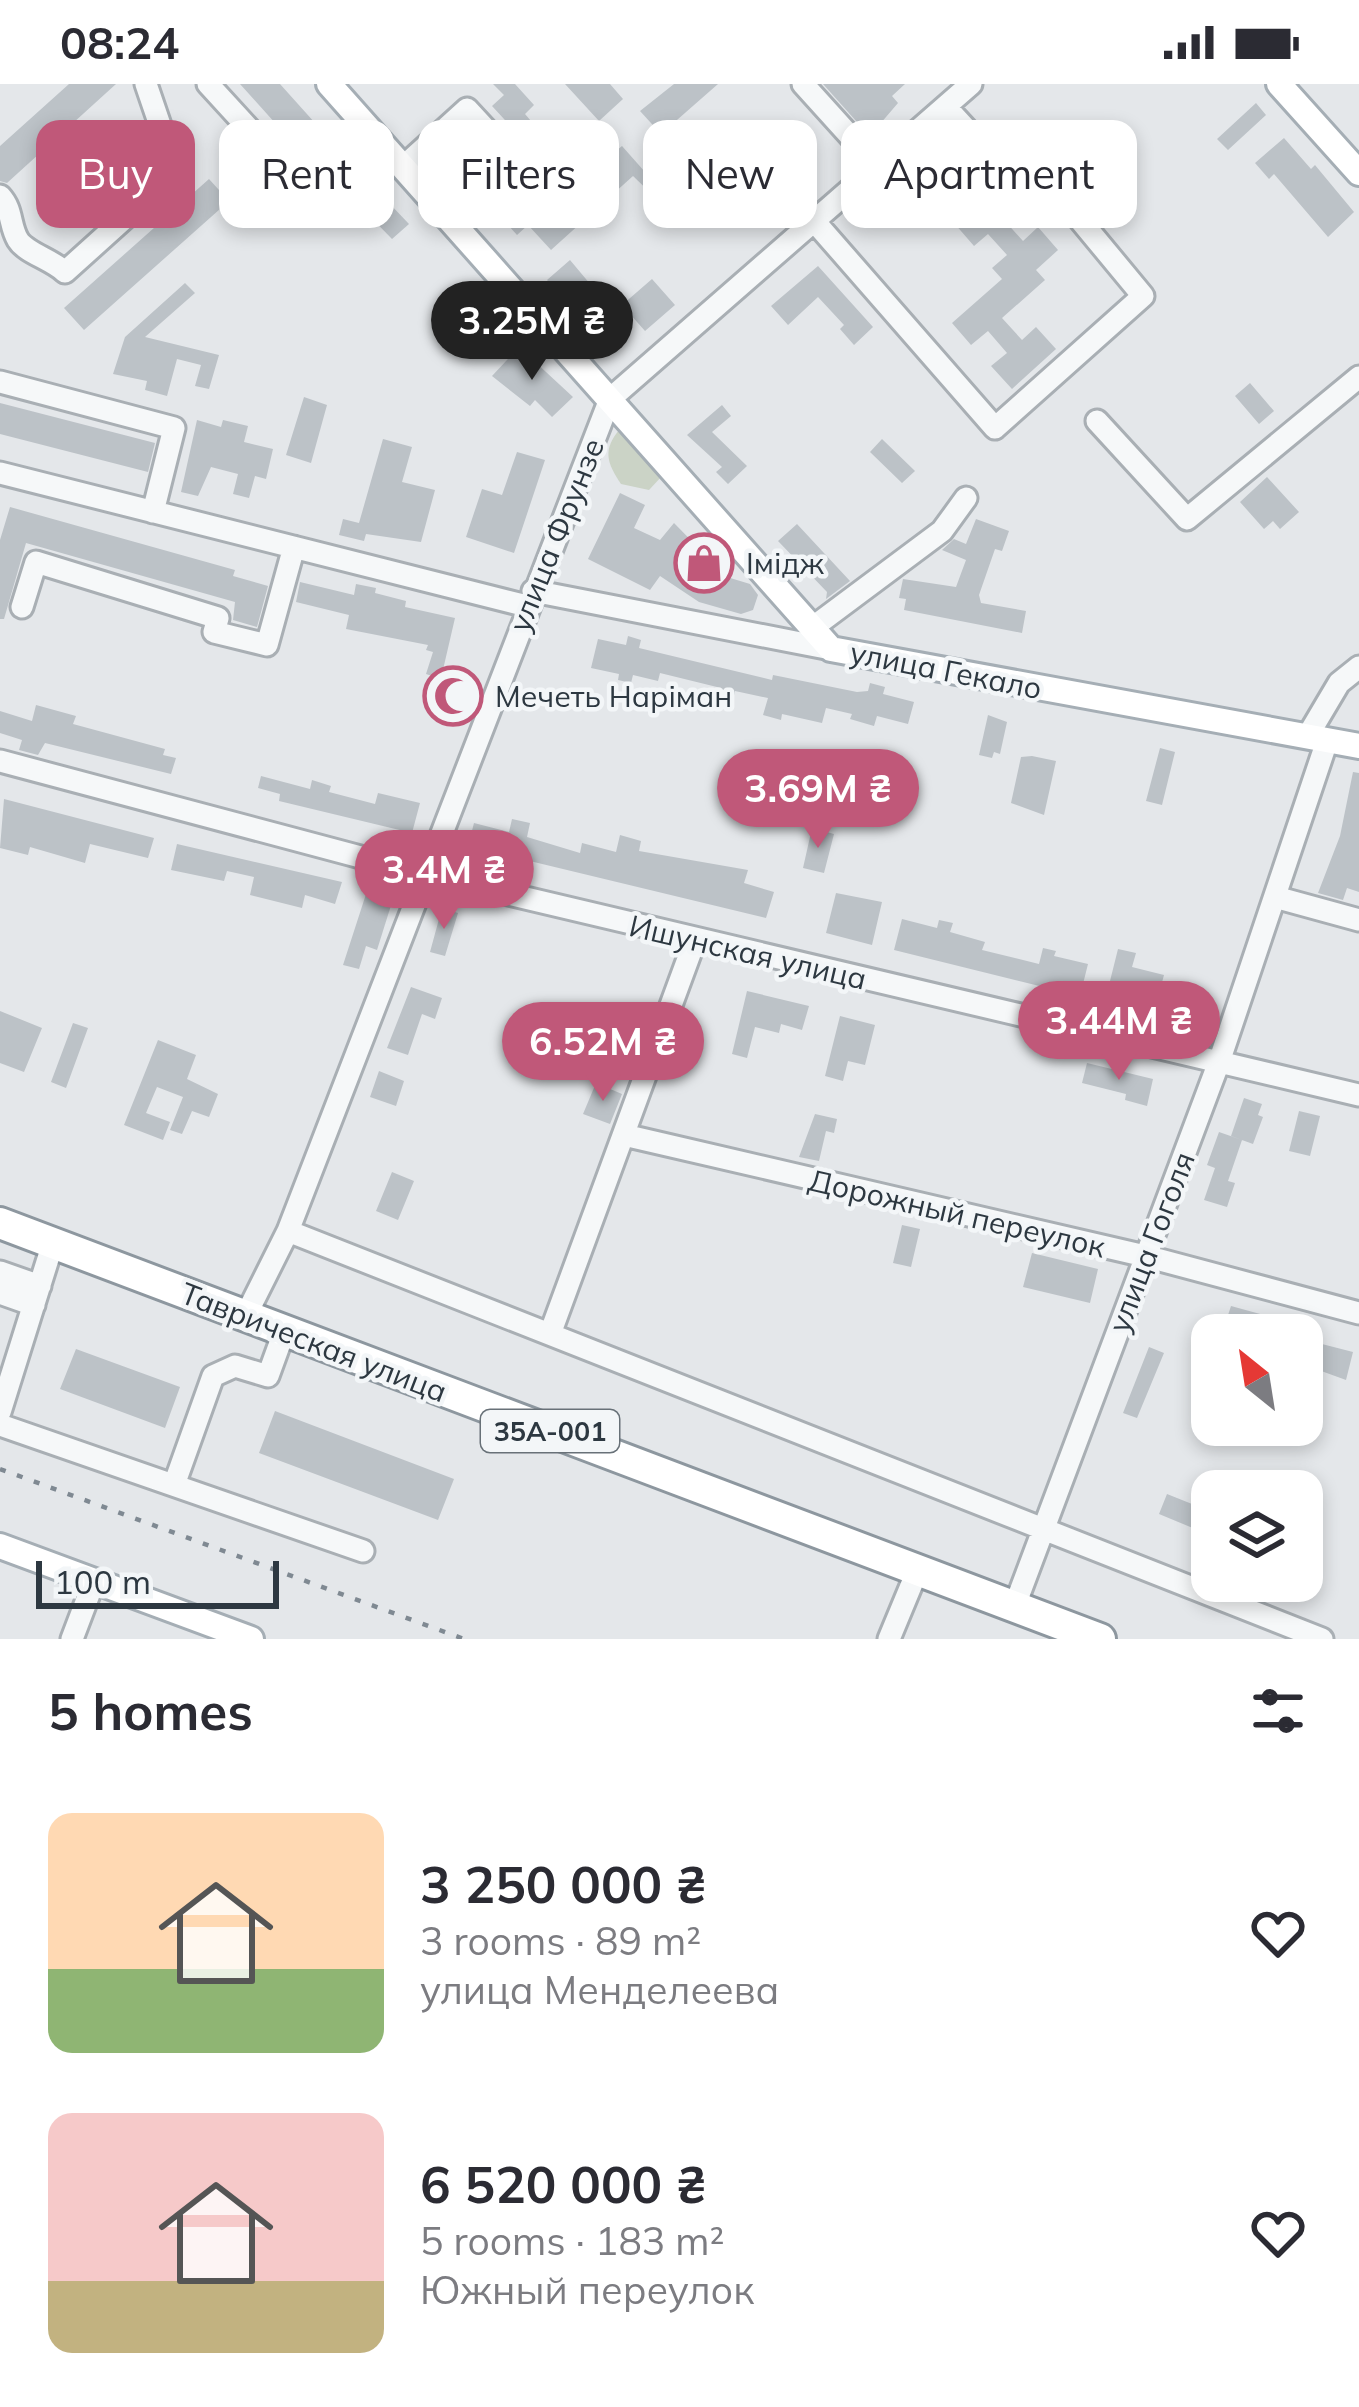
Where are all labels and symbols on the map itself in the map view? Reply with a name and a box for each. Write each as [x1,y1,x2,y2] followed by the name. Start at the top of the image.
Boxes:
[421,281,643,383] pin: 3.25M ₴
[500,433,612,637] street label: улица Фрунзе
[673,532,735,594] shop icon: Імідж
[746,544,825,582] place label: Імідж
[847,633,1045,707] street label: улица Гекало
[422,665,484,727] mosque icon: Мечеть Наріман
[495,677,732,715] place label: Мечеть Наріман
[707,749,929,851] pin: 3.69M ₴
[346,830,542,932] pin: 3.4M ₴
[626,906,870,998] street label: Ишунская улица
[1008,981,1230,1083] pin: 3.44M ₴
[492,1002,714,1104] pin: 6.52M ₴
[1099,1146,1203,1338] street label: улица Гоголя
[805,1160,1110,1266] street label: Дорожный переулок
[176,1274,452,1410] street label: Таврическая улица
[1191,1314,1323,1446] north arrow
[481,1410,619,1452] road number: 35А-001
[36,1555,279,1608] scale bar

